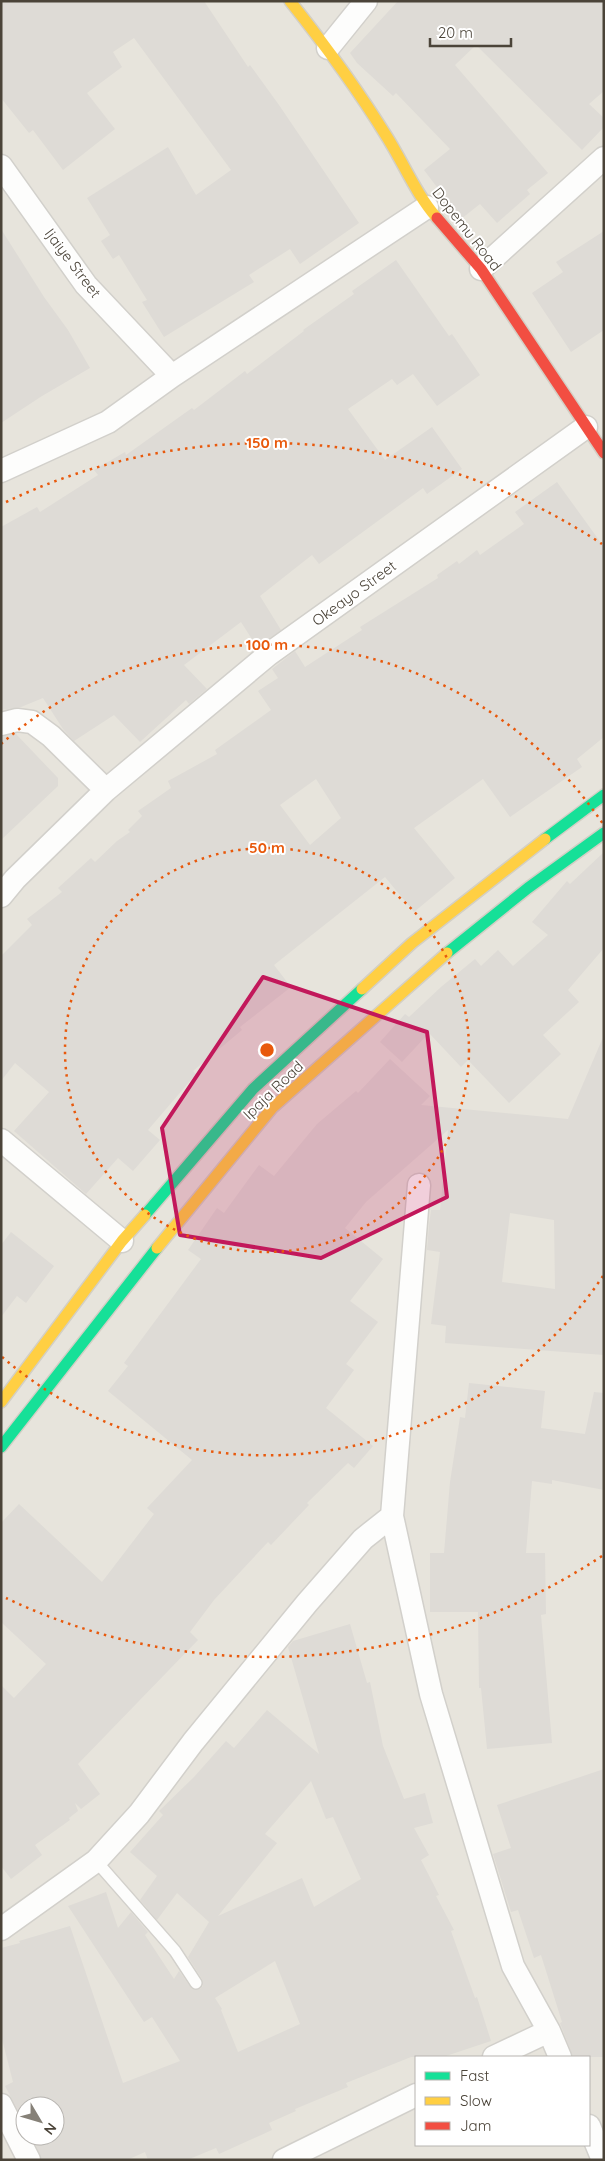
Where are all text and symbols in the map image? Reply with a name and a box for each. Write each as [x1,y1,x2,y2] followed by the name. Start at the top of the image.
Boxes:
[430,15,511,47] scale bar
[438,23,473,42] text: 20 m
[428,183,506,275] street label: Dopemu Road
[41,224,105,302] street label: Ijaiye Street
[246,433,288,452] text: 150 m
[308,556,400,630] street label: Okeayo Street
[246,635,288,654] text: 100 m
[249,838,285,857] text: 50 m
[258,1041,276,1059] centre of rings
[239,1057,307,1123] street label: Ipaja Road
[415,2056,590,2146] legend
[460,2066,489,2085] text: Fast
[460,2091,492,2110] text: Slow
[15,2096,65,2146] north arrow
[460,2116,491,2135] text: Jam
[40,2119,61,2139] text: N

